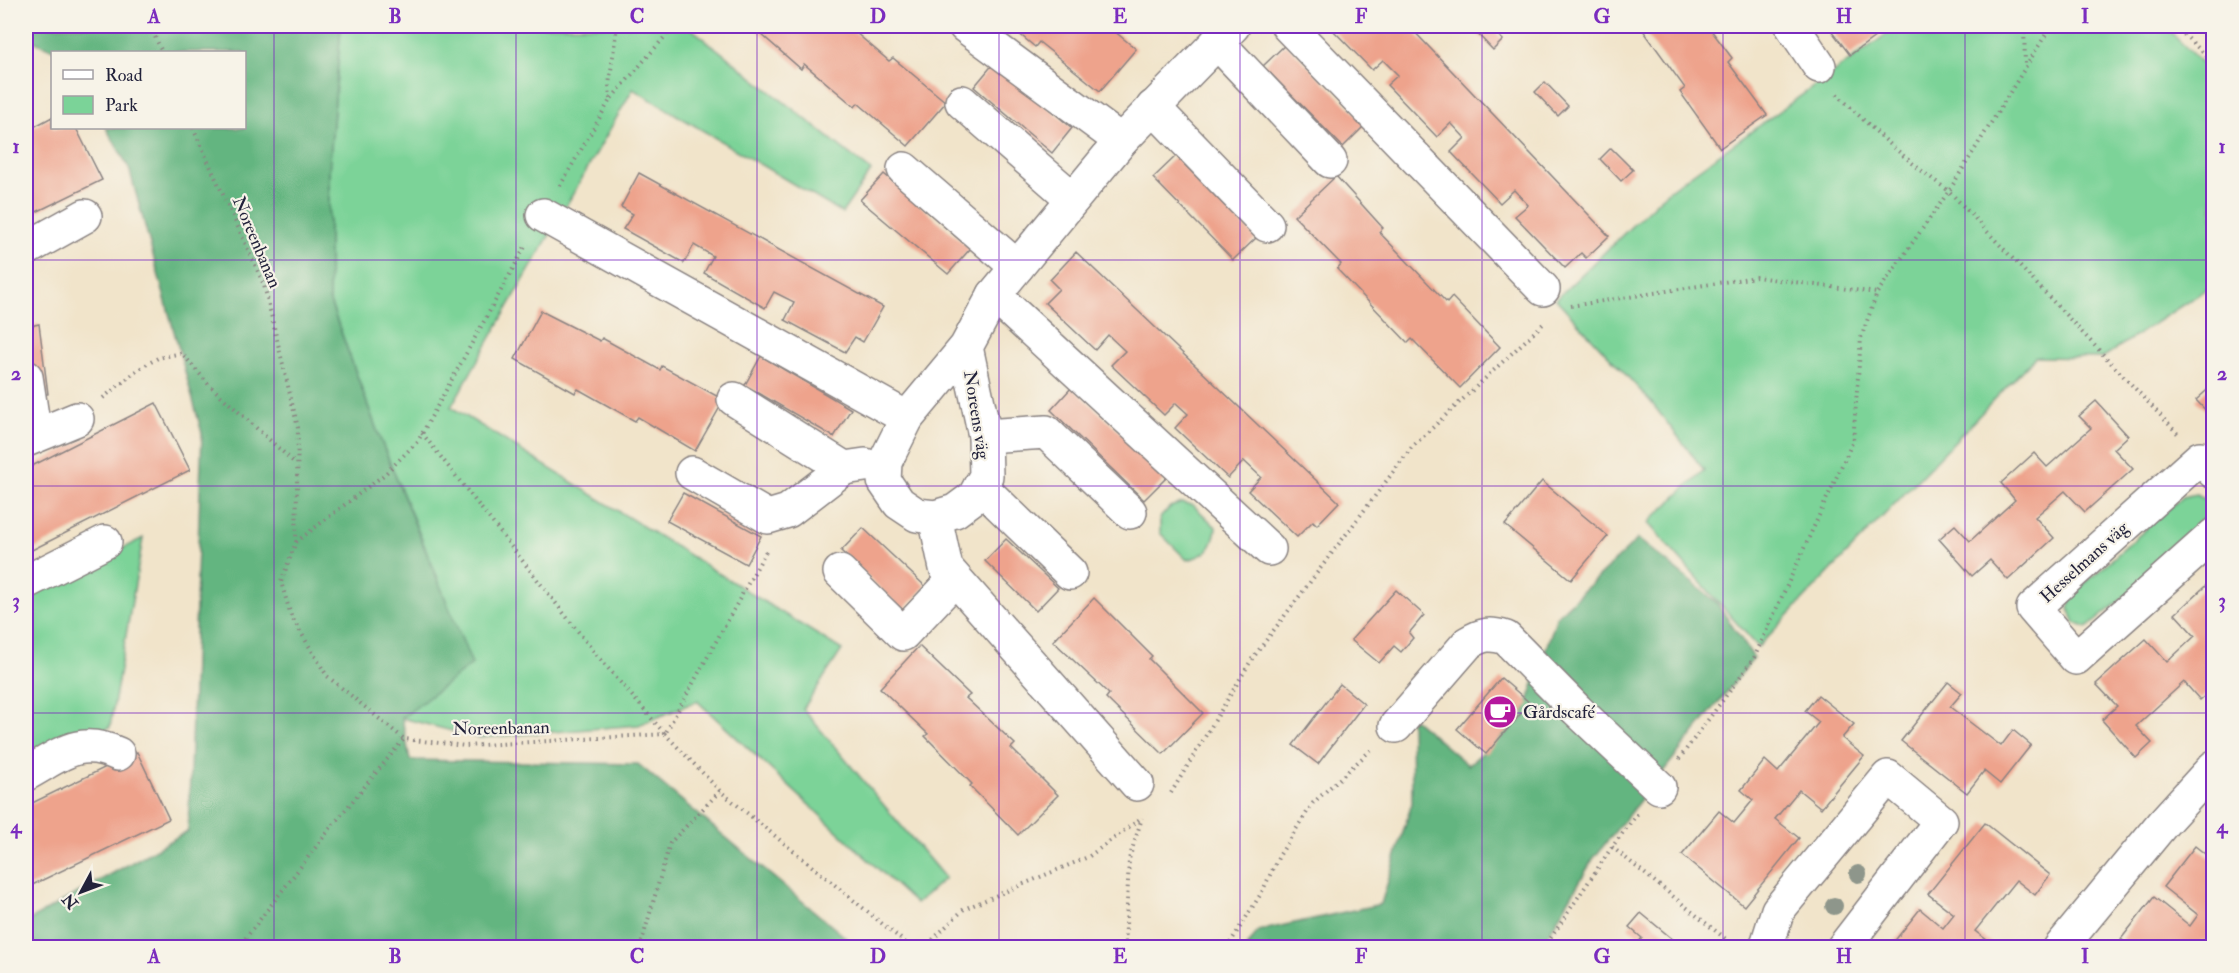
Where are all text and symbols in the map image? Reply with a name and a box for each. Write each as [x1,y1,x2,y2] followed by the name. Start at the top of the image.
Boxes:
[147,4,161,29] text: A
[388,4,402,29] text: B
[630,4,644,29] text: C
[870,4,886,29] text: D
[1113,4,1128,29] text: E
[1355,4,1368,29] text: F
[1594,4,1611,29] text: G
[1836,4,1852,29] text: H
[2081,4,2089,29] text: I
[51,51,246,129] legend
[105,64,143,87] text: Road
[105,94,138,117] text: Park
[12,134,20,159] text: 1
[2218,134,2226,159] text: 1
[227,193,286,292] street label: Noreenbanan
[11,361,21,386] text: 2
[2217,361,2227,386] text: 2
[958,369,995,462] street label: Noreens väg
[2035,516,2134,608] street label: Hesselmans väg
[12,588,20,613] text: 3
[2218,588,2226,613] text: 3
[1482,694,1518,730] cafe icon: Gårdscafé
[1523,701,1596,724] place label: Gårdscafé
[452,716,550,741] street label: Noreenbanan
[10,814,23,839] text: 4
[2216,814,2229,839] text: 4
[51,862,111,922] north arrow
[58,889,83,914] text: N
[147,944,161,969] text: A
[388,944,402,969] text: B
[630,944,644,969] text: C
[870,944,886,969] text: D
[1113,944,1128,969] text: E
[1355,944,1368,969] text: F
[1594,944,1611,969] text: G
[1836,944,1852,969] text: H
[2081,944,2089,969] text: I

